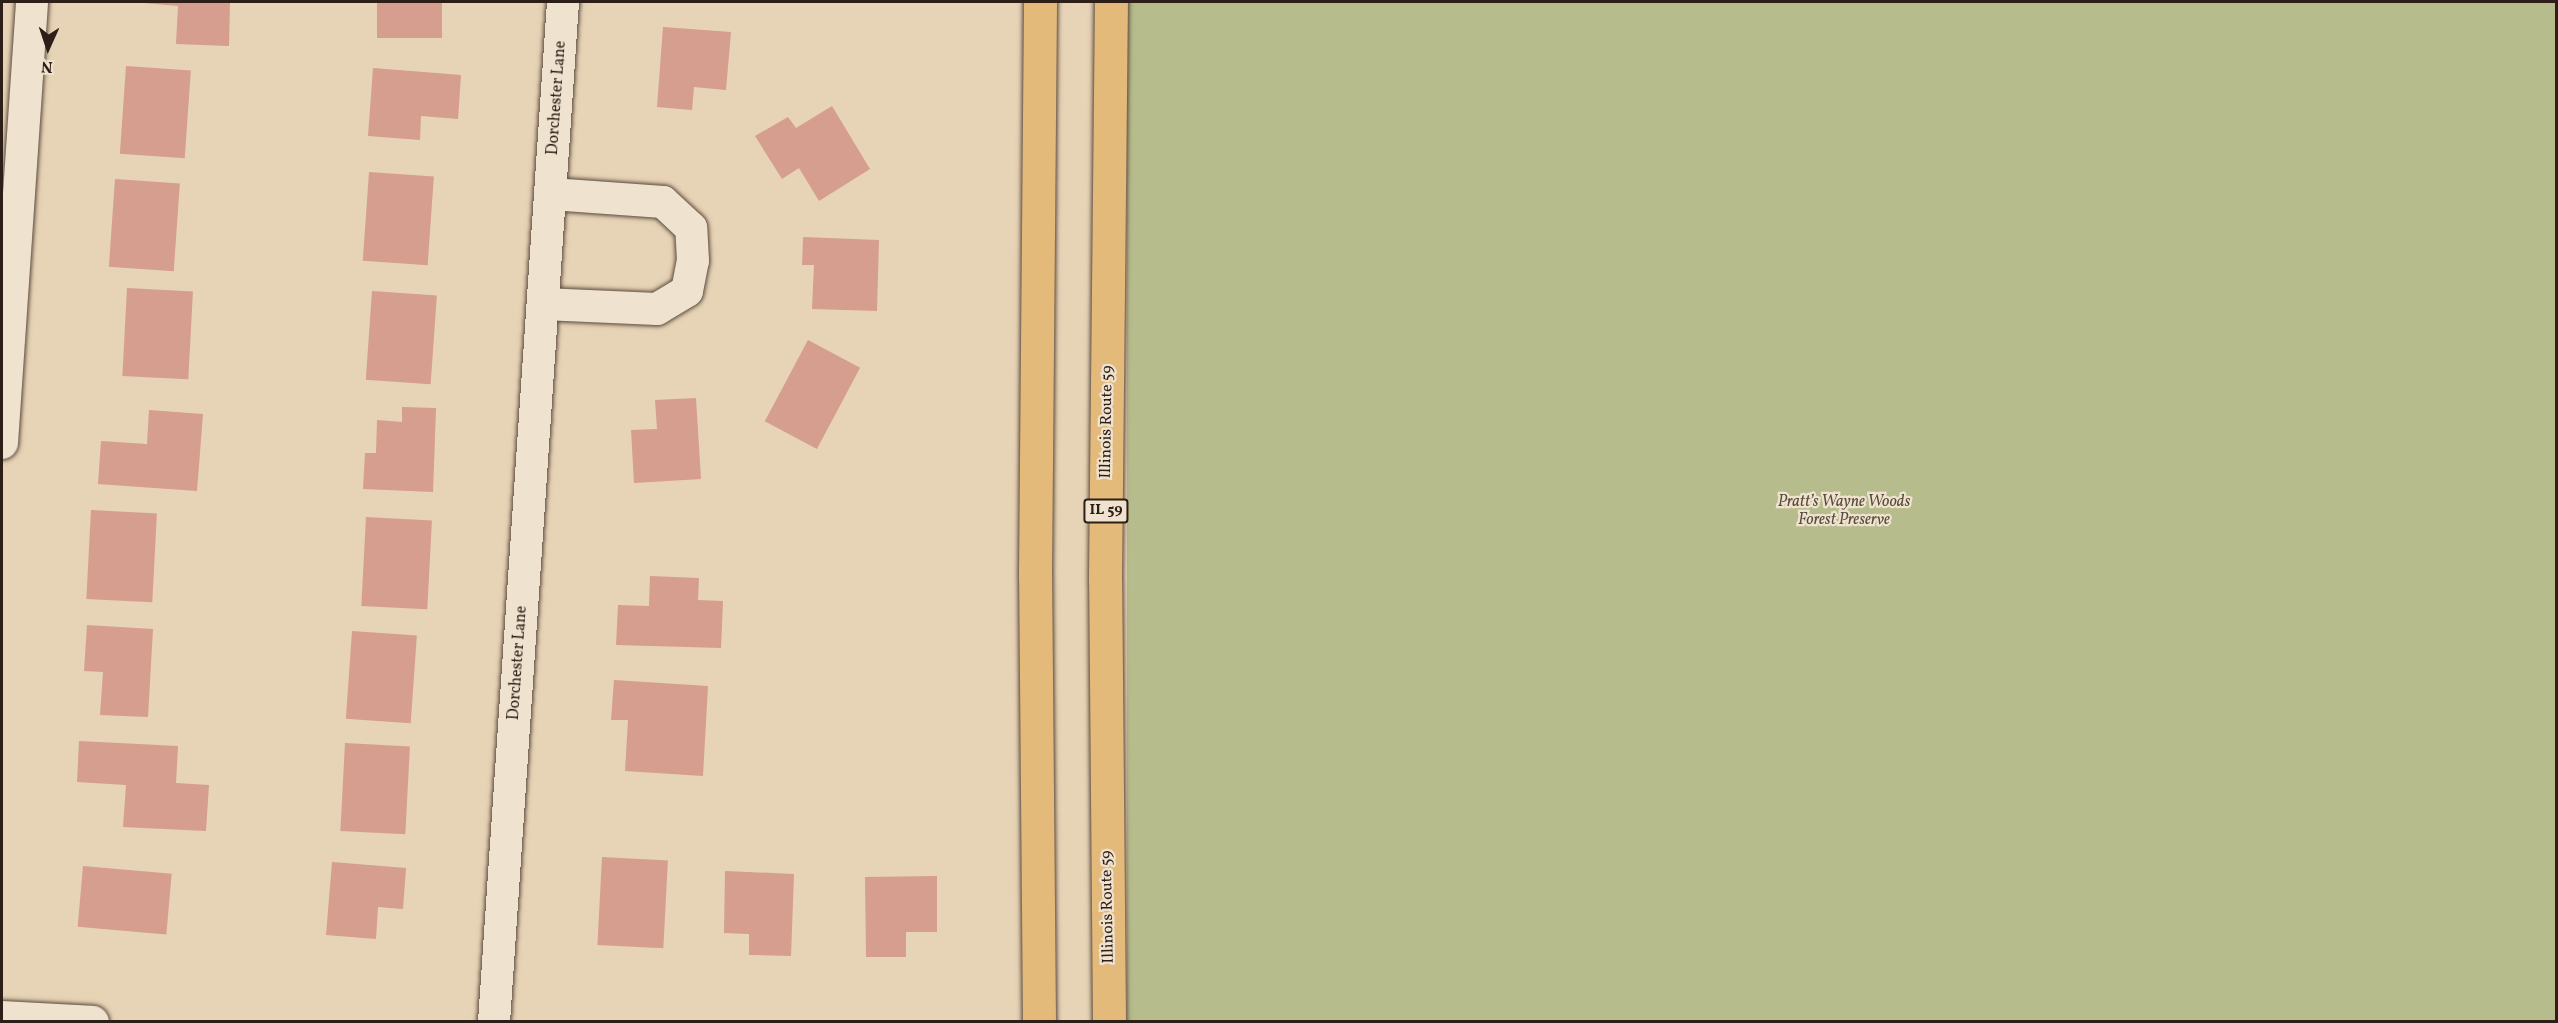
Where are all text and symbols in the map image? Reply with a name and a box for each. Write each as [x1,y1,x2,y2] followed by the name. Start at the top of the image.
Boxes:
[18,18,78,78] north arrow
[543,40,571,156] street label: Dorchester Lane
[41,55,53,77] text: N
[1096,365,1118,479] street label: Illinois Route 59
[1778,492,1910,530] park label: Pratt’s Wayne Woods Forest Preserve
[1082,499,1130,523] road number: IL 59
[504,605,532,721] street label: Dorchester Lane
[1097,850,1119,964] street label: Illinois Route 59

